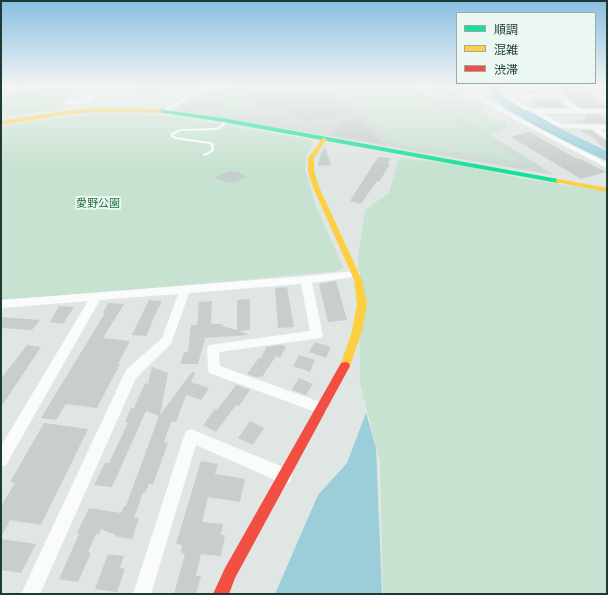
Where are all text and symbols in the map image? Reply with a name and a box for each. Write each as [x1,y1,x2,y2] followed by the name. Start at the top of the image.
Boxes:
[456,12,596,84] legend
[494,22,518,37] text: 順調
[494,42,518,57] text: 混雑
[494,62,518,77] text: 渋滞
[76,196,120,210] park label: 愛野公園

